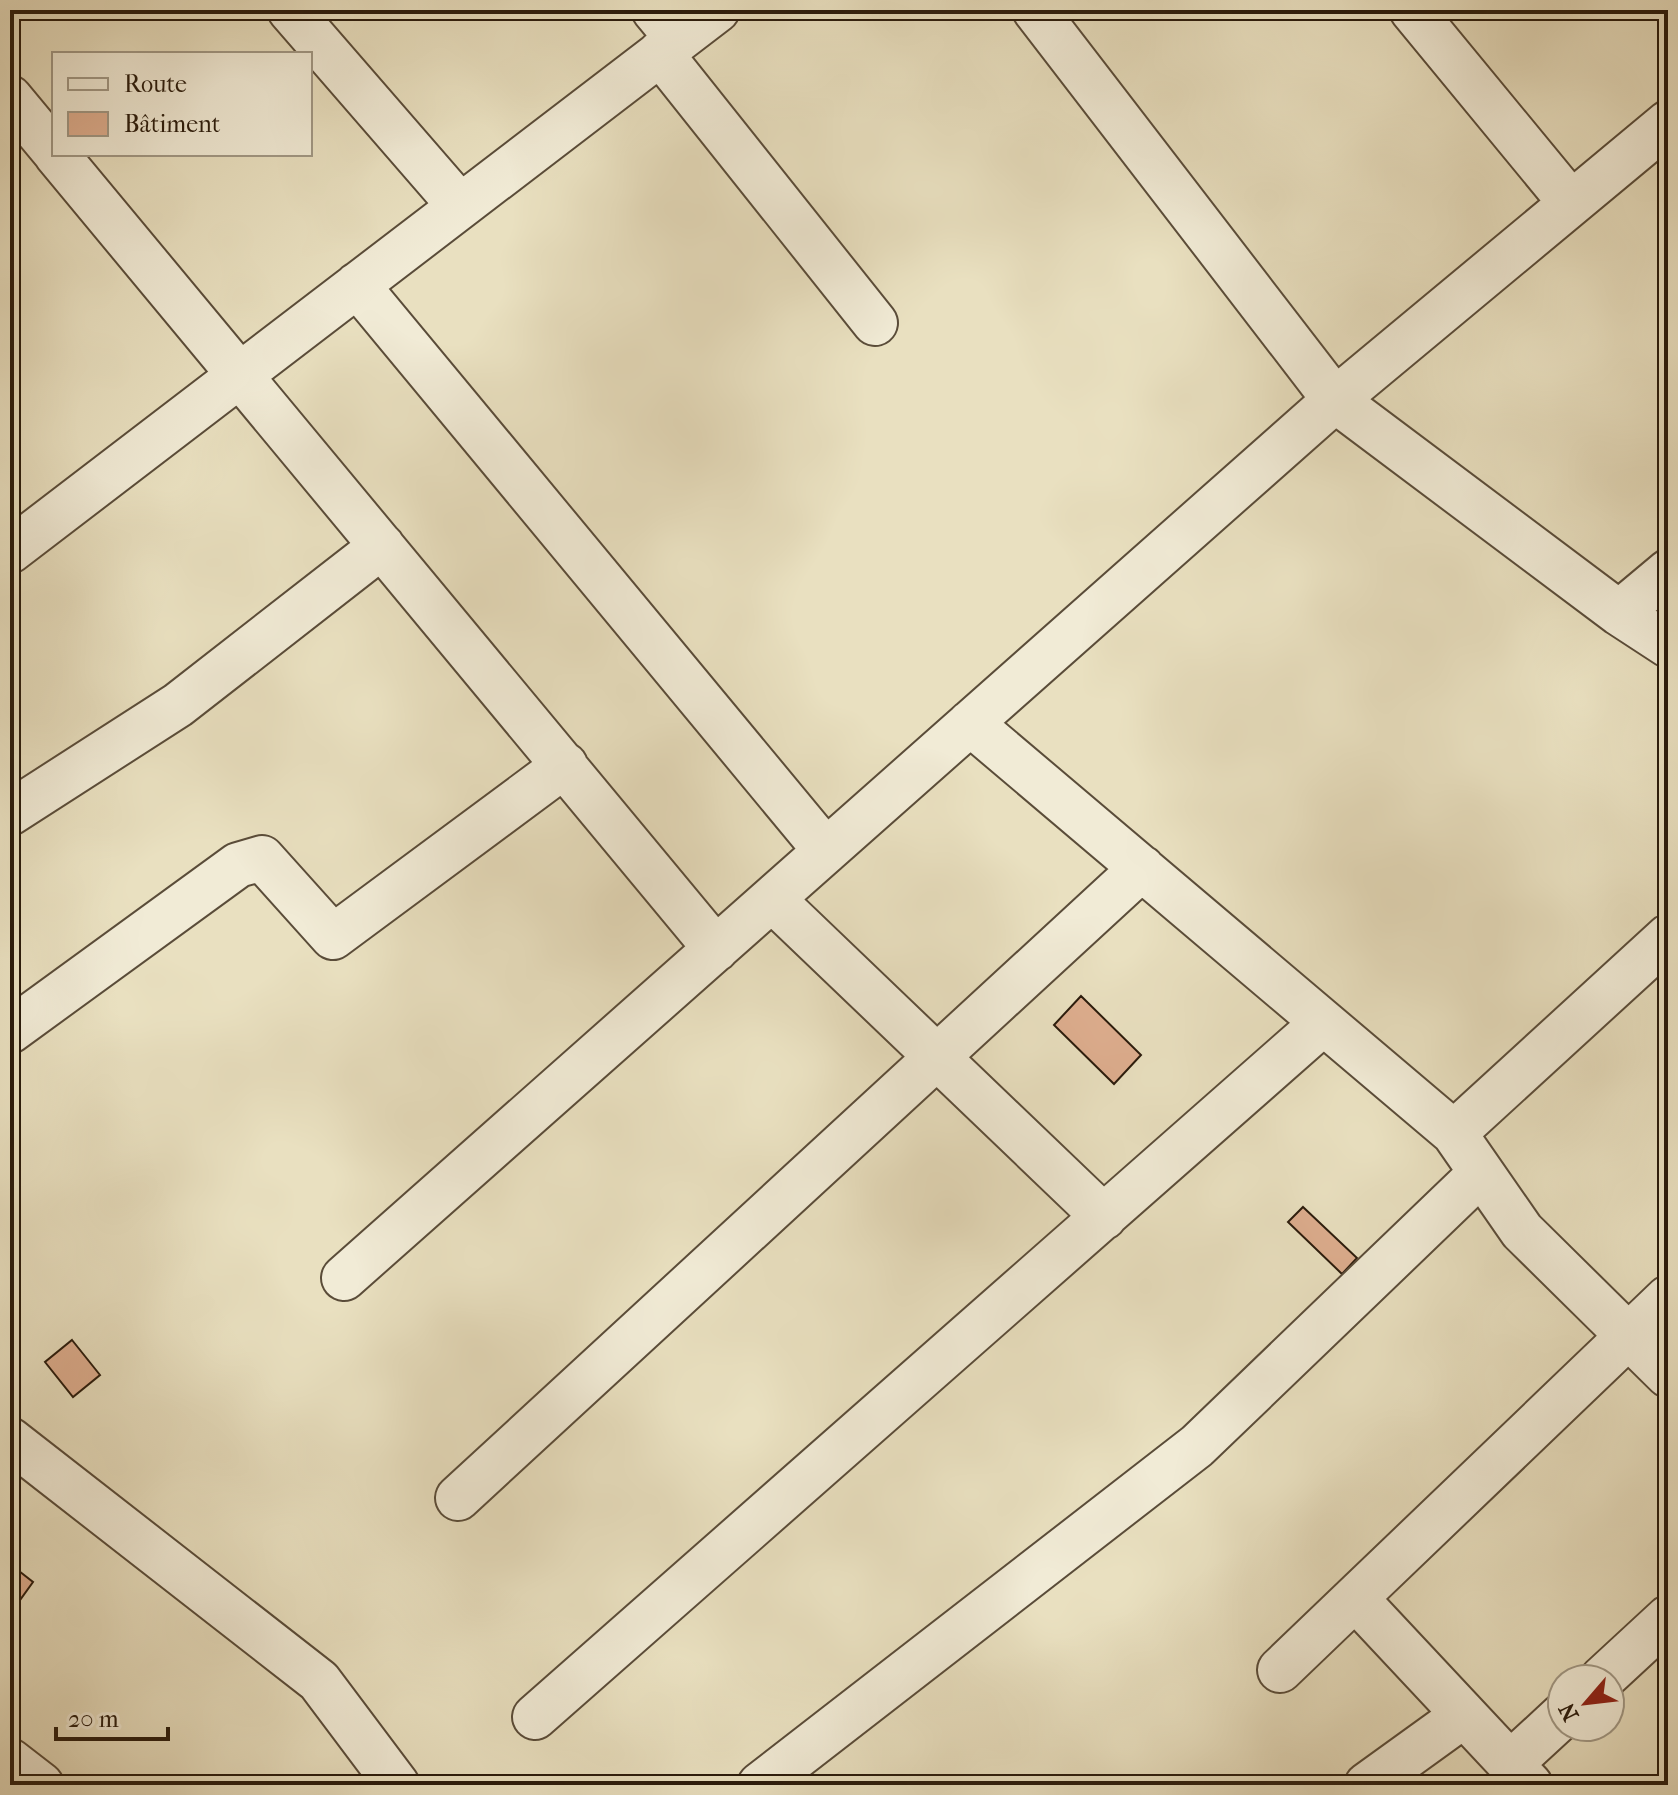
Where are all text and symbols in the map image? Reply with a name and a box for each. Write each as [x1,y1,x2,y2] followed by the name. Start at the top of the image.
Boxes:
[52,52,312,156] legend
[124,70,187,98] text: Route
[124,110,221,138] text: Bâtiment
[1546,1663,1626,1743] north arrow
[56,1691,168,1741] scale bar
[1554,1698,1585,1725] text: N
[68,1705,119,1733] text: 20 m

